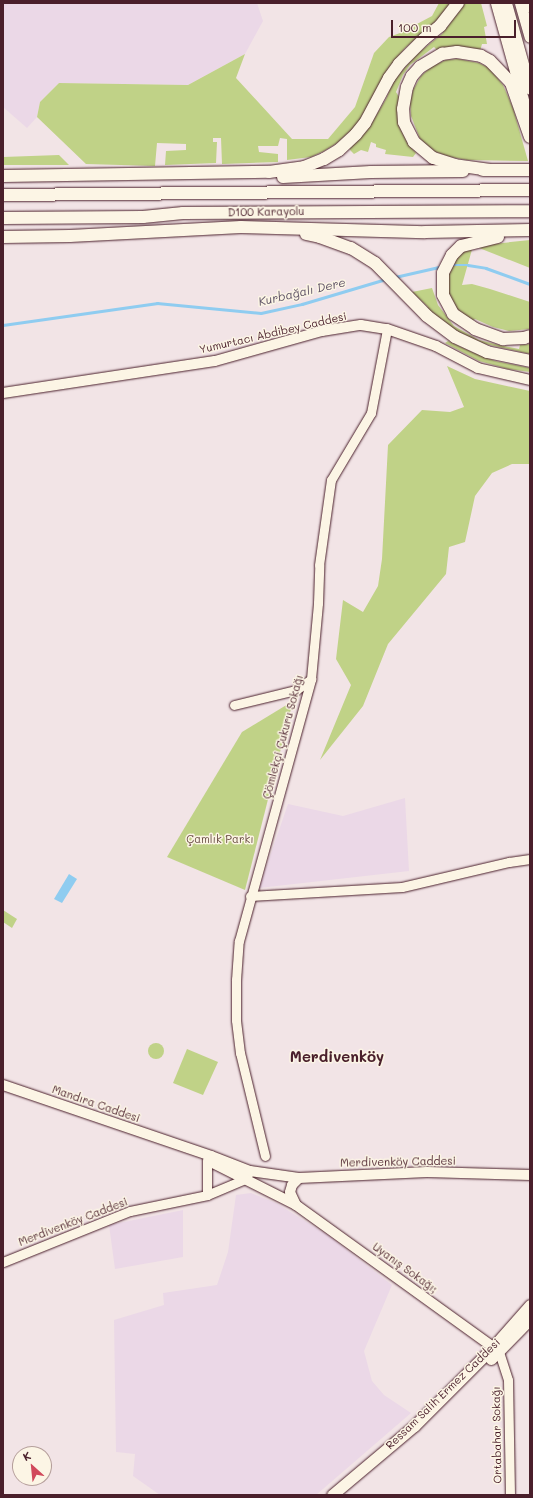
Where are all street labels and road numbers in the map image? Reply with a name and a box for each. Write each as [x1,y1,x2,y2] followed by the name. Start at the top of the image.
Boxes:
[228,205,304,219] street label: D100 Karayolu
[198,310,348,356] street label: Yumurtacı Abdibey Caddesi
[260,674,306,800] street label: Çömlekçi Çukuru Sokağı
[50,1083,142,1125] street label: Mandıra Caddesi
[340,1154,456,1170] street label: Merdivenköy Caddesi
[17,1195,129,1249] street label: Merdivenköy Caddesi
[370,1240,440,1296] street label: Uyanış Sokağı;
[383,1336,503,1452] street label: Ressam Salih Ermez Caddesi
[490,1386,504,1484] street label: Ortabahar Sokağı

